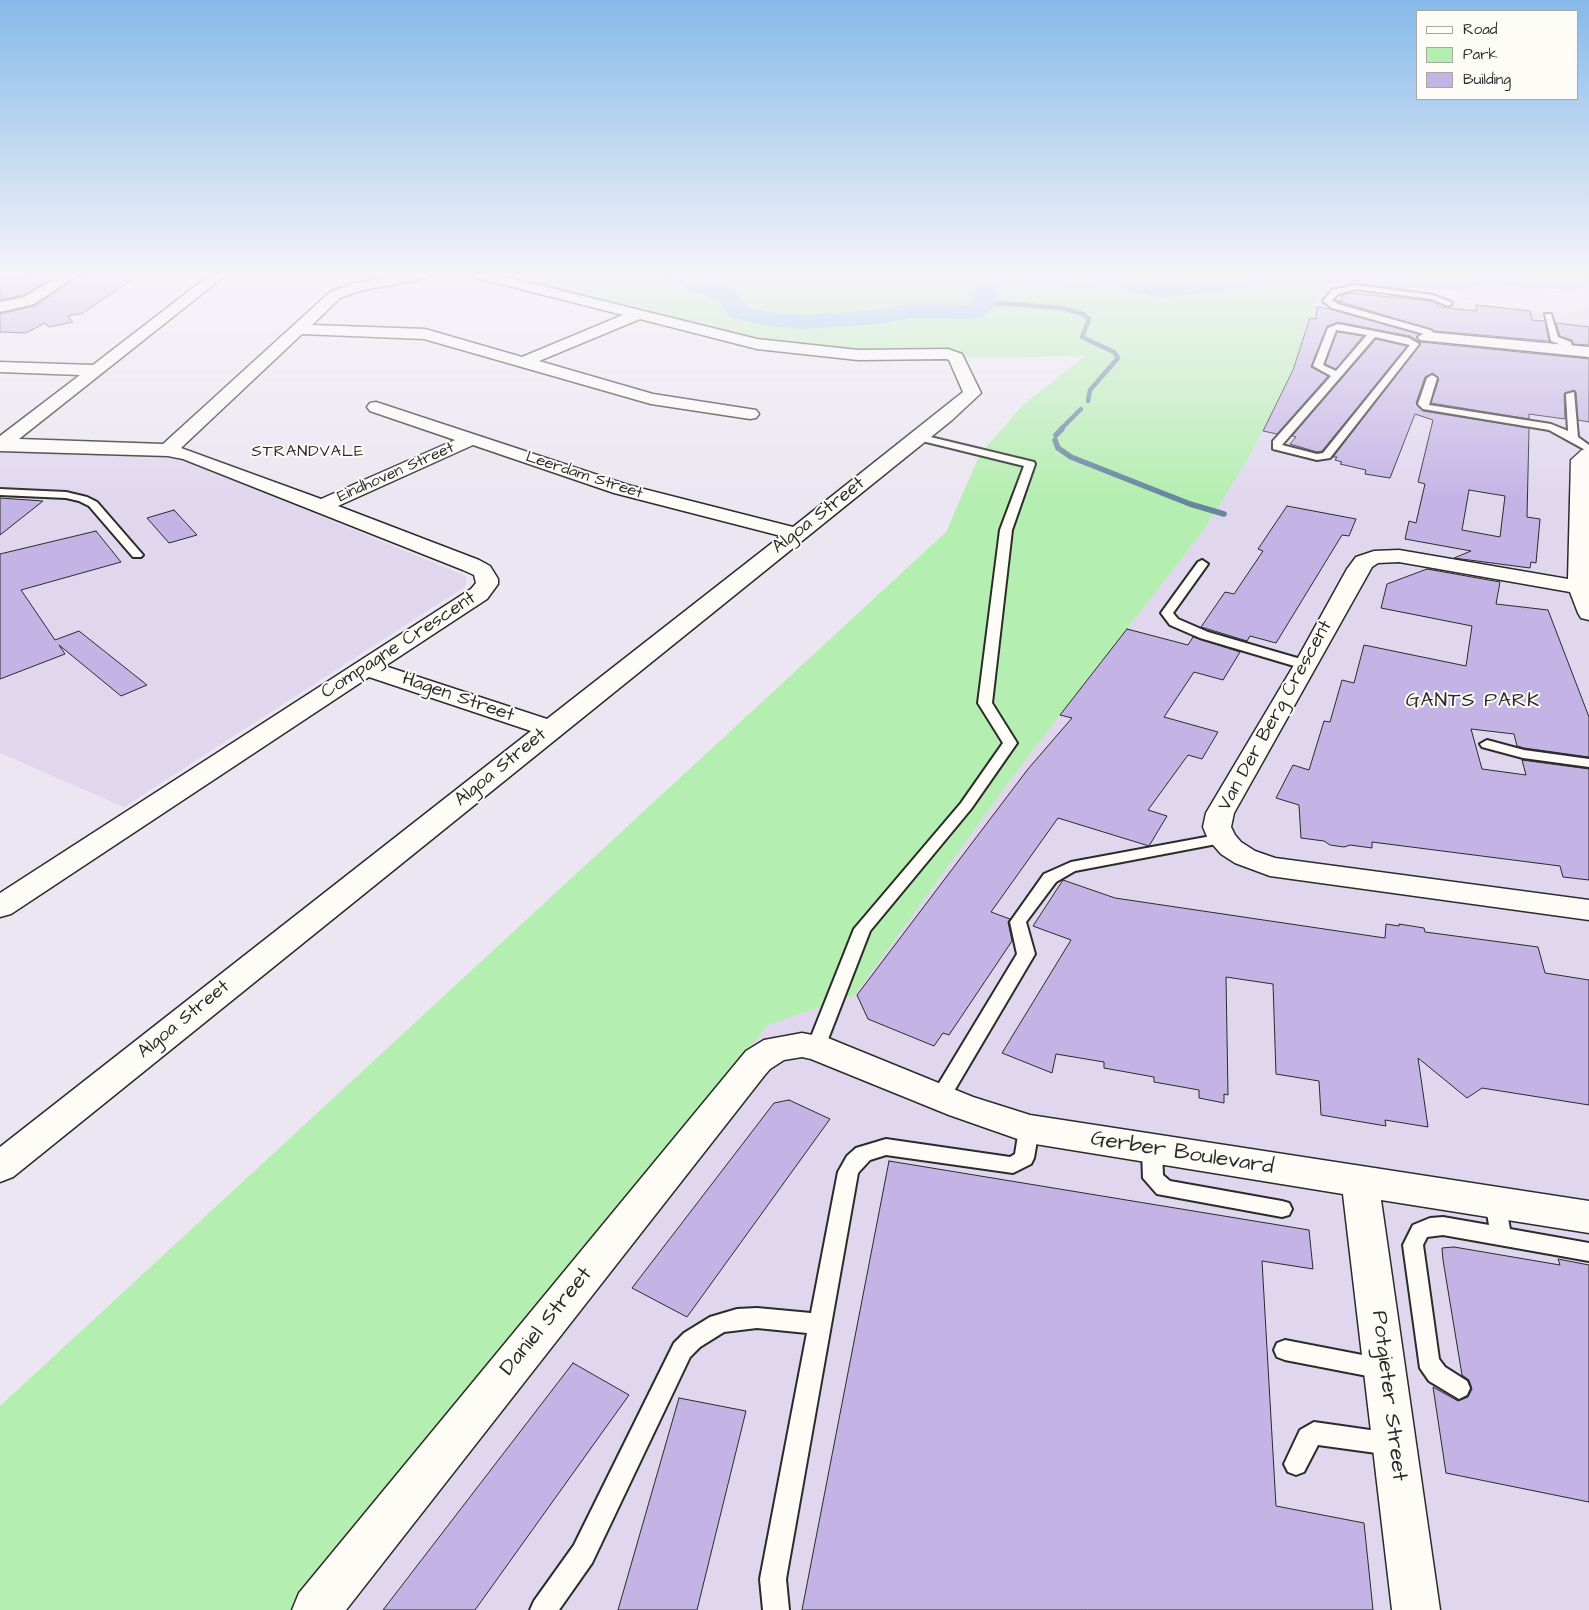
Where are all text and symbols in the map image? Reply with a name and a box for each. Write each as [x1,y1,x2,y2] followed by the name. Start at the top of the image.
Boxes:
[1416,10,1579,100] legend
[1463,19,1497,40] text: Road
[1463,44,1498,65] text: Park
[1463,69,1511,90] text: Building
[335,439,457,507] street label: Eindhoven Street
[250,443,366,463] district label: STRANDVALE
[523,448,645,504] street label: Leerdam Street
[768,473,870,559] street label: Algoa Street
[317,588,481,704] street label: Compagne Crescent
[1214,617,1338,815] street label: Van Der Berg Crescent
[399,668,517,728] street label: Hagen Street
[1405,690,1541,714] district label: GANTS PARK
[450,724,552,812] street label: Algoa Street
[133,976,235,1064] street label: Algoa Street
[1089,1126,1275,1182] street label: Gerber Boulevard
[495,1262,599,1382] street label: Daniel Street
[1364,1309,1412,1483] street label: Potgieter Street

